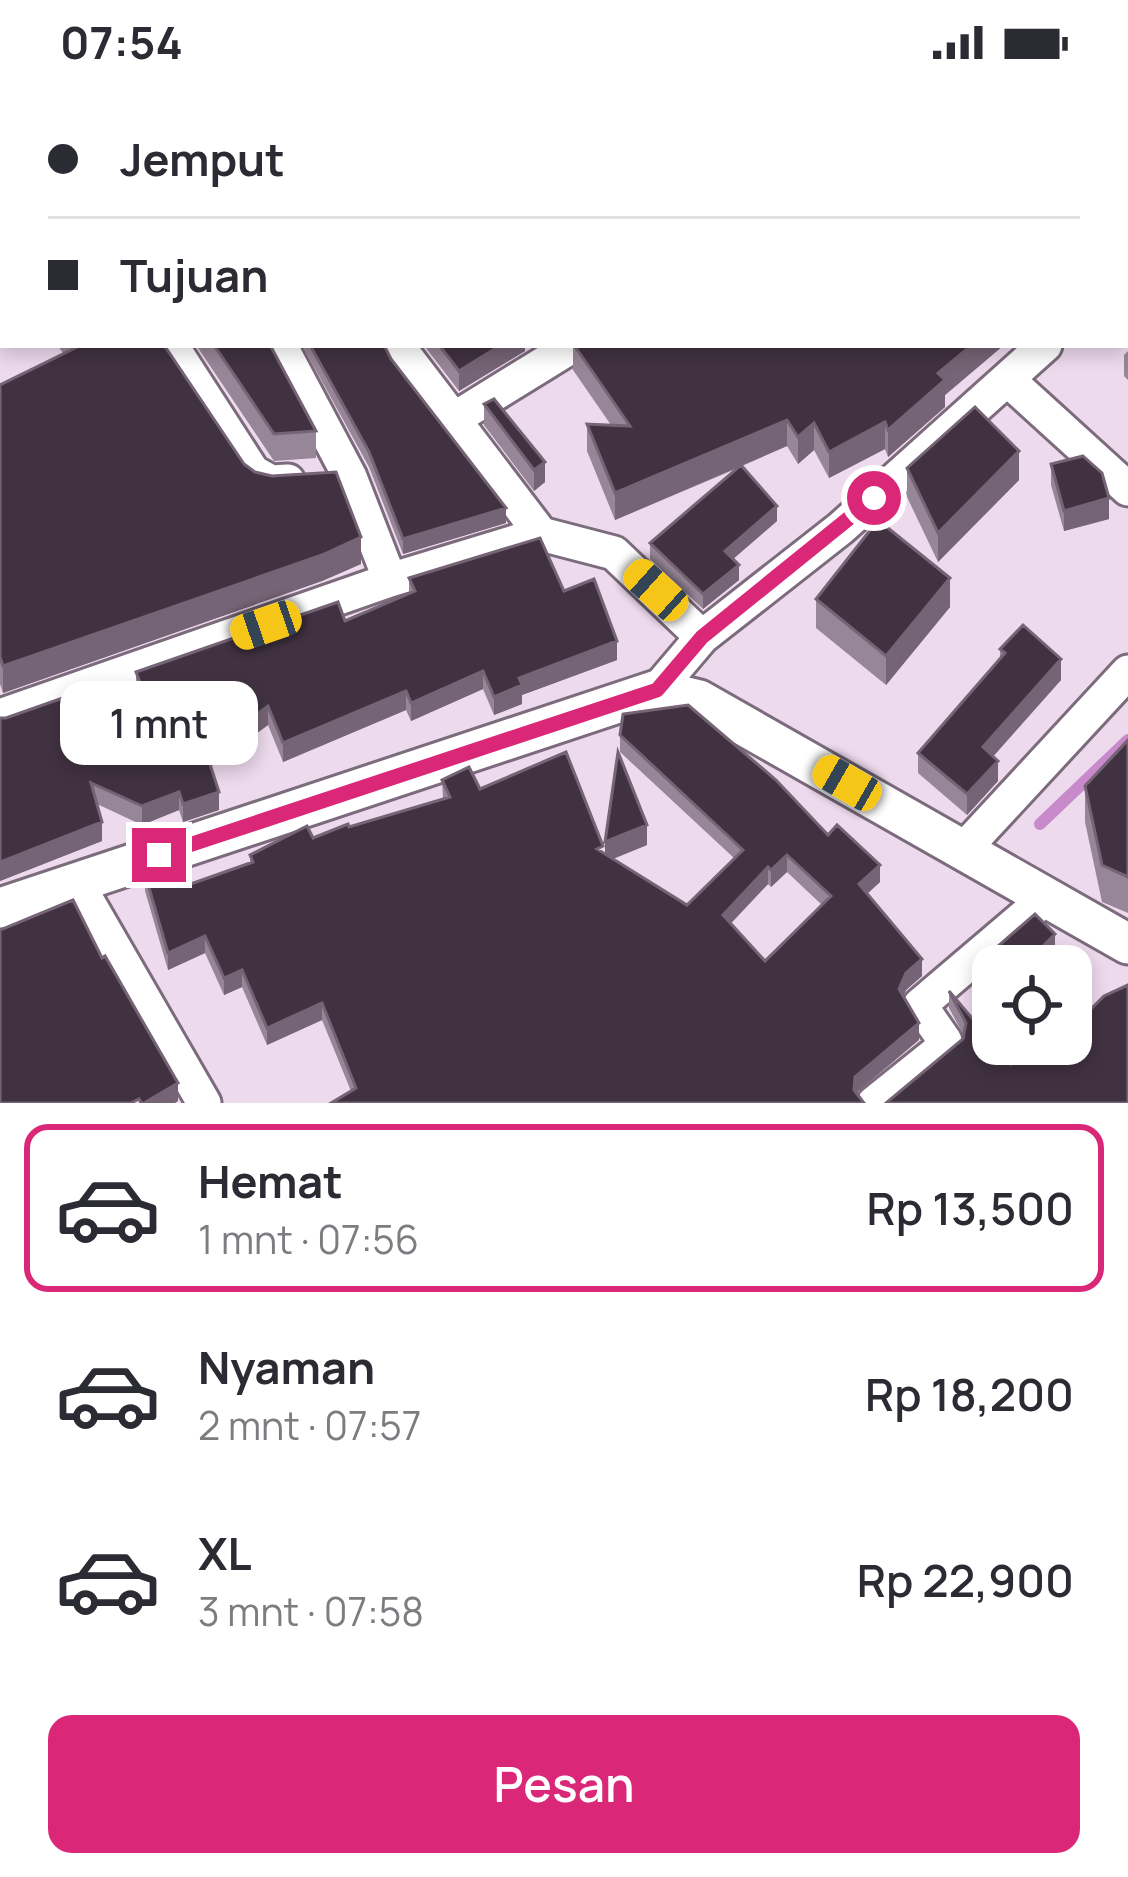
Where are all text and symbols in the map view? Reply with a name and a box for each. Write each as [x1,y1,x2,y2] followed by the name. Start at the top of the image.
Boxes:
[60,11,183,73] text: 07:54
[120,128,285,190] text: Jemput
[120,244,268,306] text: Tujuan
[847,471,901,525] route start
[617,553,695,627] car
[226,596,306,654] car
[60,681,258,765] callout: 1 mnt
[109,696,209,750] text: 1 mnt
[807,749,887,817] car
[132,828,186,882] route end
[972,945,1092,1065] map controls
[972,945,1092,1065] button: locate
[198,1150,343,1212] text: Hemat
[54,1154,162,1262] icon: car
[867,1177,1074,1239] text: Rp 13,500
[198,1212,419,1266] text: 1 mnt · 07:56
[198,1336,375,1398] text: Nyaman
[54,1340,162,1448] icon: car
[865,1363,1074,1425] text: Rp 18,200
[198,1398,421,1452] text: 2 mnt · 07:57
[198,1522,252,1584] text: XL
[54,1526,162,1634] icon: car
[857,1549,1074,1611] text: Rp 22,900
[198,1584,424,1638] text: 3 mnt · 07:58
[48,1715,1080,1853] button: Pesan

